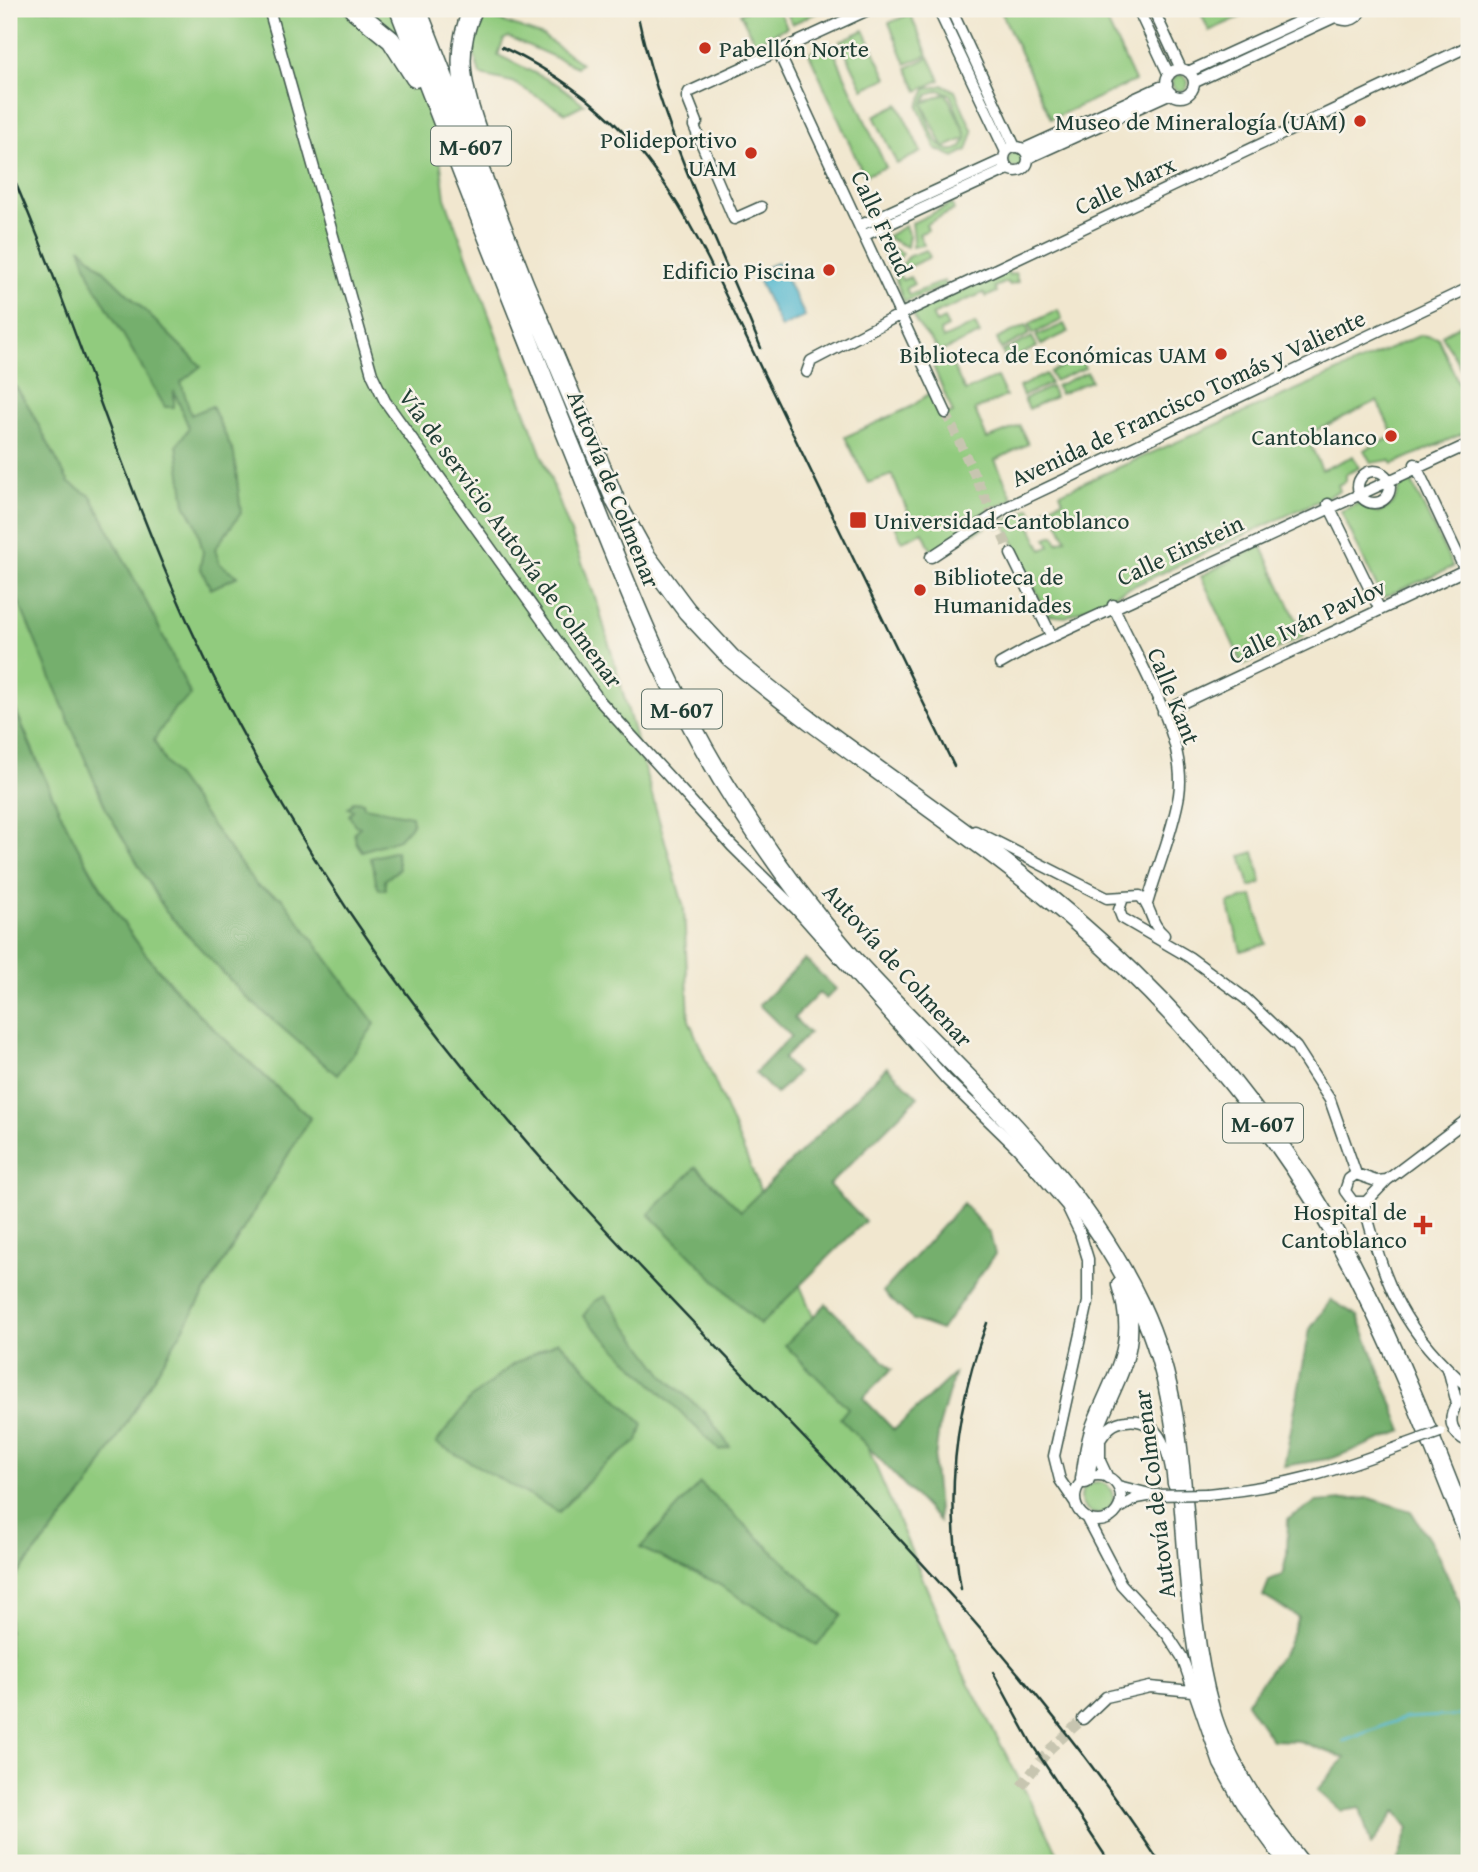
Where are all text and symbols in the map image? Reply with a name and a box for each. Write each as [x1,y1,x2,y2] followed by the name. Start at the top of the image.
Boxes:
[719,31,869,66] place label: Pabellón Norte
[697,40,713,56] marker: Pabellón Norte
[1055,104,1346,139] place label: Museo de Mineralogía (UAM)
[1352,113,1368,129] marker: Museo de Mineralogía (UAM)
[600,122,737,185] place label: Polideportivo UAM
[431,127,511,166] road number: M-607
[743,145,759,161] marker: Polideportivo UAM
[1069,146,1182,224] street label: Calle Marx
[842,165,922,282] street label: Calle Freud
[663,253,816,288] place label: Edificio Piscina
[821,262,837,278] marker: Edificio Piscina
[1005,300,1371,496] street label: Avenida de Francisco Tomás y Valiente
[899,337,1207,372] place label: Biblioteca de Económicas UAM
[1213,346,1229,362] marker: Biblioteca de Económicas UAM
[390,381,632,695] street label: Vía de servicio Autovía de Colmenar
[558,385,670,593] street label: Autovía de Colmenar
[1252,419,1377,454] place label: Cantoblanco
[1383,428,1399,444] marker: Cantoblanco
[874,503,1129,538] place label: Universidad-Cantoblanco
[1111,505,1250,595] street label: Calle Einstein
[848,510,868,530] marker: Universidad-Cantoblanco
[934,559,1072,622] place label: Biblioteca de Humanidades
[1222,569,1392,673] street label: Calle Iván Pavlov
[912,582,928,598] marker: Biblioteca de Humanidades
[1139,642,1210,750] street label: Calle Kant
[642,690,722,729] road number: M-607
[815,875,981,1055] street label: Autovía de Colmenar
[1223,1104,1303,1142] road number: M-607
[1282,1194,1407,1257] place label: Hospital de Cantoblanco
[1413,1215,1433,1235] marker: Hospital de Cantoblanco
[1124,1388,1184,1600] street label: Autovía de Colmenar

